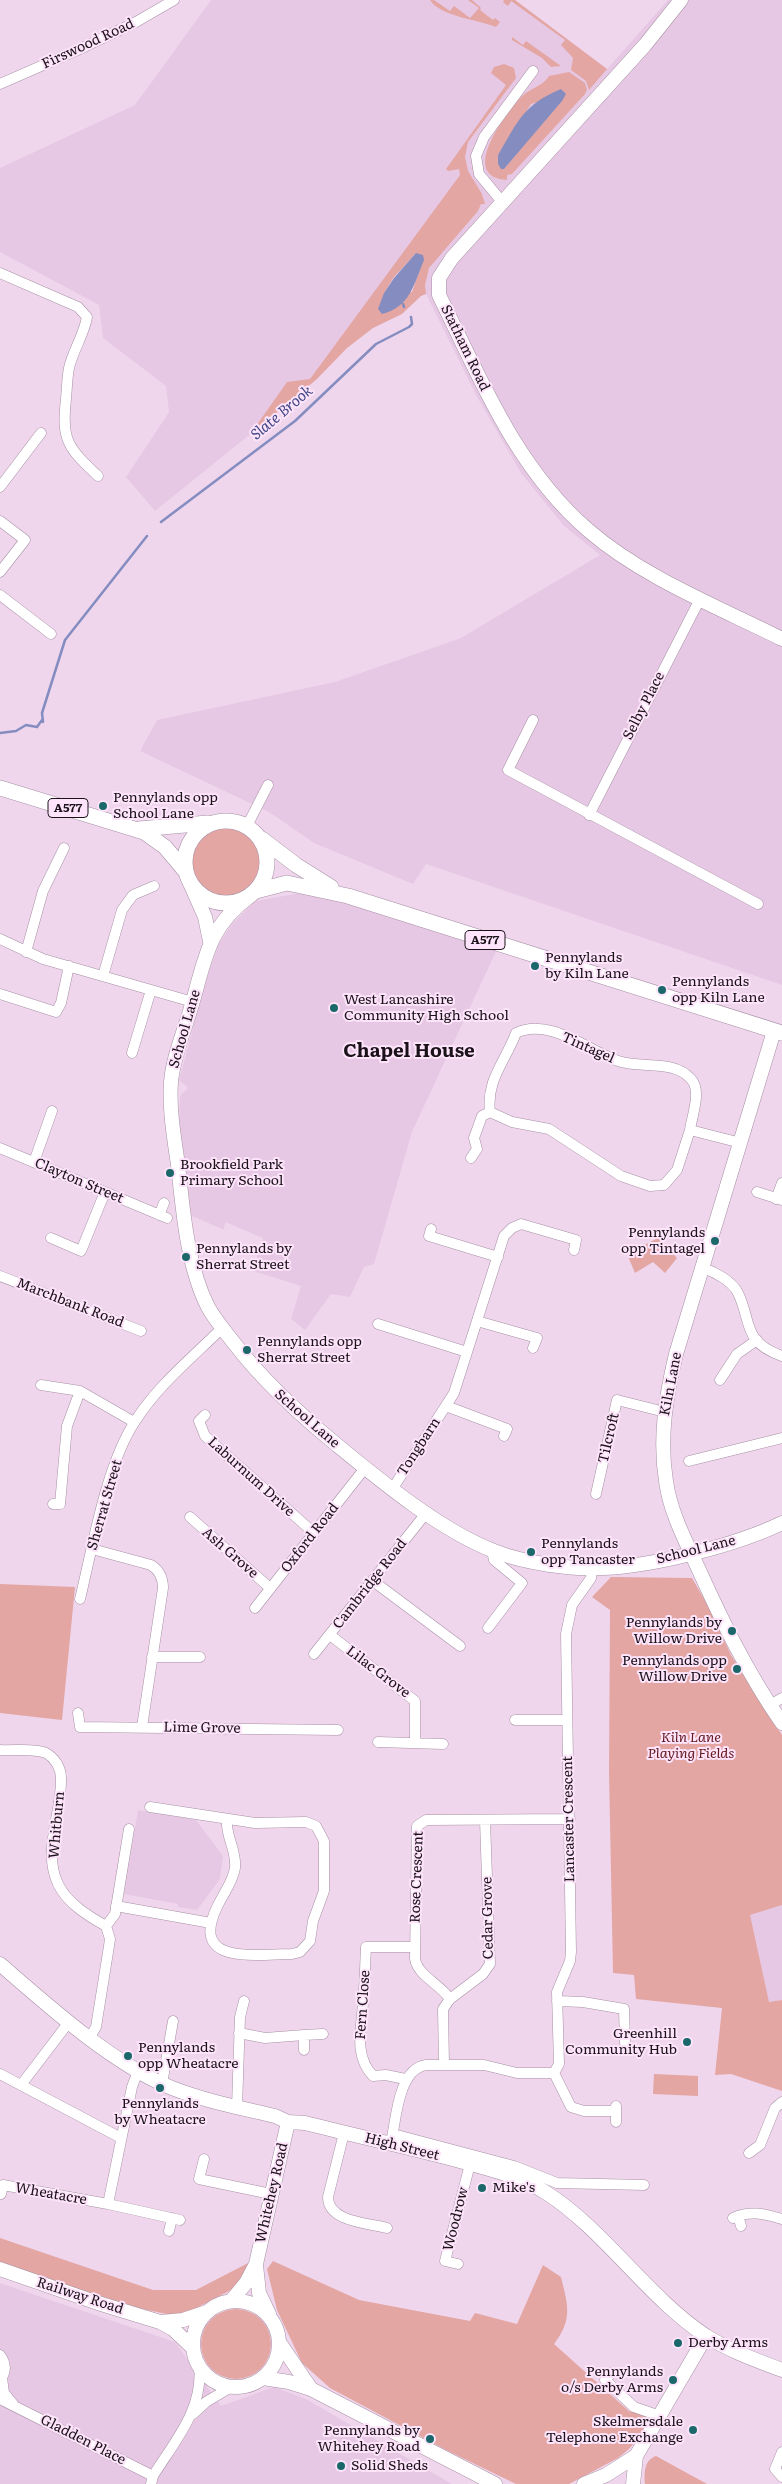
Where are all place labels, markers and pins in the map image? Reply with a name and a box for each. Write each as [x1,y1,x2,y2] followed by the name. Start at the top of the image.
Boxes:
[113,790,218,822] place label: Pennylands opp School Lane
[97,800,109,812] marker: Pennylands opp School Lane
[545,950,629,982] place label: Pennylands by Kiln Lane
[529,960,541,972] marker: Pennylands by Kiln Lane
[672,974,765,1006] place label: Pennylands opp Kiln Lane
[656,984,668,996] marker: Pennylands opp Kiln Lane
[344,992,509,1024] place label: West Lancashire Community High School
[328,1002,340,1014] marker: West Lancashire Community High School
[180,1157,284,1190] place label: Brookfield Park Primary School
[164,1167,176,1179] marker: Brookfield Park Primary School
[621,1225,705,1258] place label: Pennylands opp Tintagel
[709,1235,721,1247] marker: Pennylands opp Tintagel
[196,1241,292,1274] place label: Pennylands by Sherrat Street
[180,1251,192,1263] marker: Pennylands by Sherrat Street
[257,1334,362,1366] place label: Pennylands opp Sherrat Street
[241,1344,253,1356] marker: Pennylands opp Sherrat Street
[541,1536,635,1568] place label: Pennylands opp Tancaster
[525,1546,537,1558] marker: Pennylands opp Tancaster
[626,1615,722,1648] place label: Pennylands by Willow Drive
[726,1625,738,1637] marker: Pennylands by Willow Drive
[622,1653,727,1685] place label: Pennylands opp Willow Drive
[731,1663,743,1675] marker: Pennylands opp Willow Drive
[565,2026,677,2058] place label: Greenhill Community Hub
[681,2036,693,2048] marker: Greenhill Community Hub
[138,2040,239,2072] place label: Pennylands opp Wheatacre
[122,2050,134,2062] marker: Pennylands opp Wheatacre
[154,2082,166,2094] marker: Pennylands by Wheatacre
[114,2096,206,2128] place label: Pennylands by Wheatacre
[492,2180,535,2196] place label: Mike's
[476,2182,488,2194] marker: Mike's
[688,2335,768,2351] place label: Derby Arms
[672,2337,684,2349] marker: Derby Arms
[561,2364,663,2396] place label: Pennylands o/s Derby Arms
[667,2374,679,2386] marker: Pennylands o/s Derby Arms
[546,2414,683,2446] place label: Skelmersdale Telephone Exchange
[317,2423,420,2456] place label: Pennylands by Whitehey Road
[687,2424,699,2436] marker: Skelmersdale Telephone Exchange
[424,2433,436,2445] marker: Pennylands by Whitehey Road
[351,2458,428,2474] place label: Solid Sheds
[335,2460,347,2472] marker: Solid Sheds

